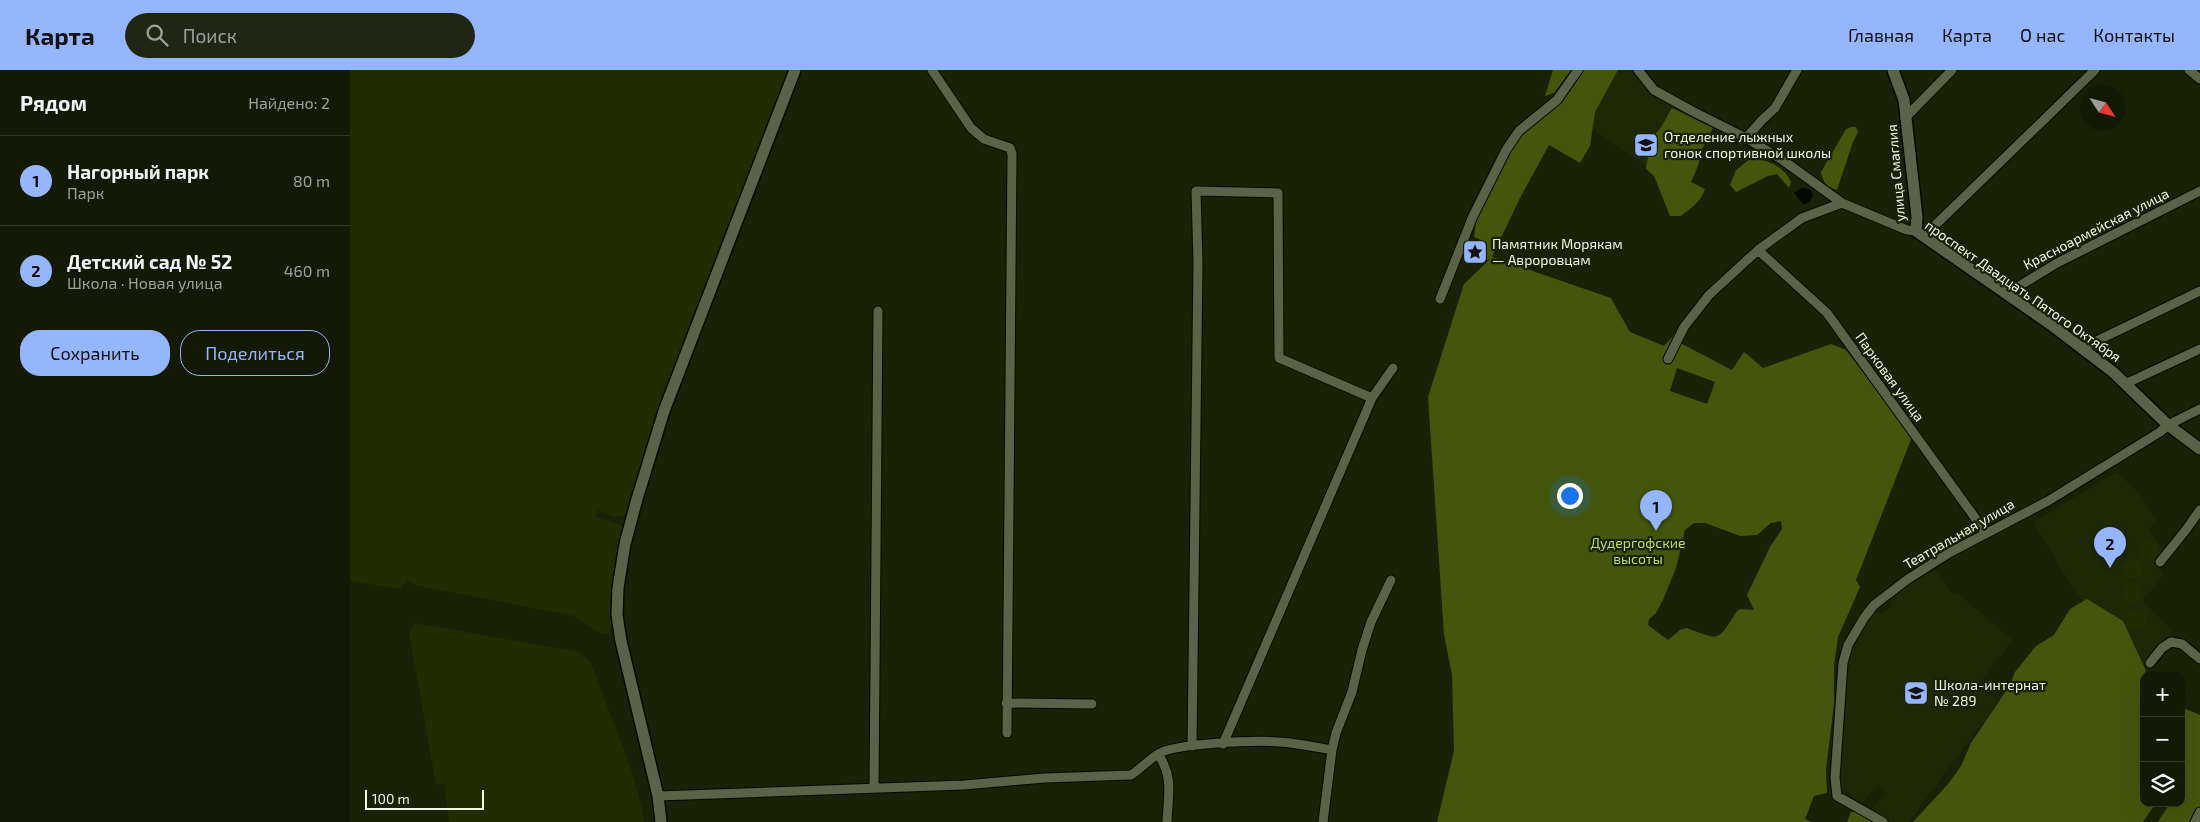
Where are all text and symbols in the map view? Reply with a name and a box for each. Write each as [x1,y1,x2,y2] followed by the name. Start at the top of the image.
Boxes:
[125,13,475,58] search box
[25,21,95,50] text: Карта
[143,21,171,49] icon: search
[183,24,237,47] text: Поиск
[1848,24,1914,46] text: Главная
[1942,24,1992,46] text: Карта
[2020,24,2065,46] text: О нас
[2093,24,2175,46] text: Контакты
[2080,85,2125,130] north arrow
[20,90,87,115] text: Рядом
[248,93,330,112] text: Найдено: 2
[1883,124,1908,222] street label: улица Смаглия
[1664,128,1831,161] place label: Отделение лыжных гонок спортивной школы
[1633,132,1659,158] school or university icon: Отделение лыжных гонок спортивной школы
[67,160,209,183] text: Нагорный парк
[33,171,39,190] text: 1
[293,171,330,190] text: 80 m
[67,183,104,202] text: Парк
[2020,184,2172,273] street label: Красноармейская улица
[1922,216,2124,365] street label: проспект Двадцать Пятого Октября
[1492,235,1623,268] place label: Памятник Морякам — Авроровцам
[1462,239,1488,265] place icon: Памятник Морякам — Авроровцам
[67,250,232,273] text: Детский сад № 52
[31,261,41,280] text: 2
[284,261,330,280] text: 460 m
[67,273,223,292] text: Школа · Новая улица
[1852,329,1928,425] street label: Парковая улица
[20,330,170,376] button: Сохранить
[180,330,330,376] button: Поделиться
[1557,483,1583,509] your location
[1640,490,1672,531] pin: 1
[1900,495,2017,572] street label: Театральная улица
[2094,527,2126,568] pin: 2
[1591,534,1685,567] park label: Дудергофские высоты
[2140,672,2185,807] map controls
[2140,672,2185,717] button: +
[1934,676,2046,709] place label: Школа-интернат № 289
[1903,680,1929,706] school or university icon: Школа-интернат № 289
[2140,717,2185,762] button: −
[2140,762,2185,807] button: layers
[365,787,484,810] scale bar
[372,790,410,807] text: 100 m

